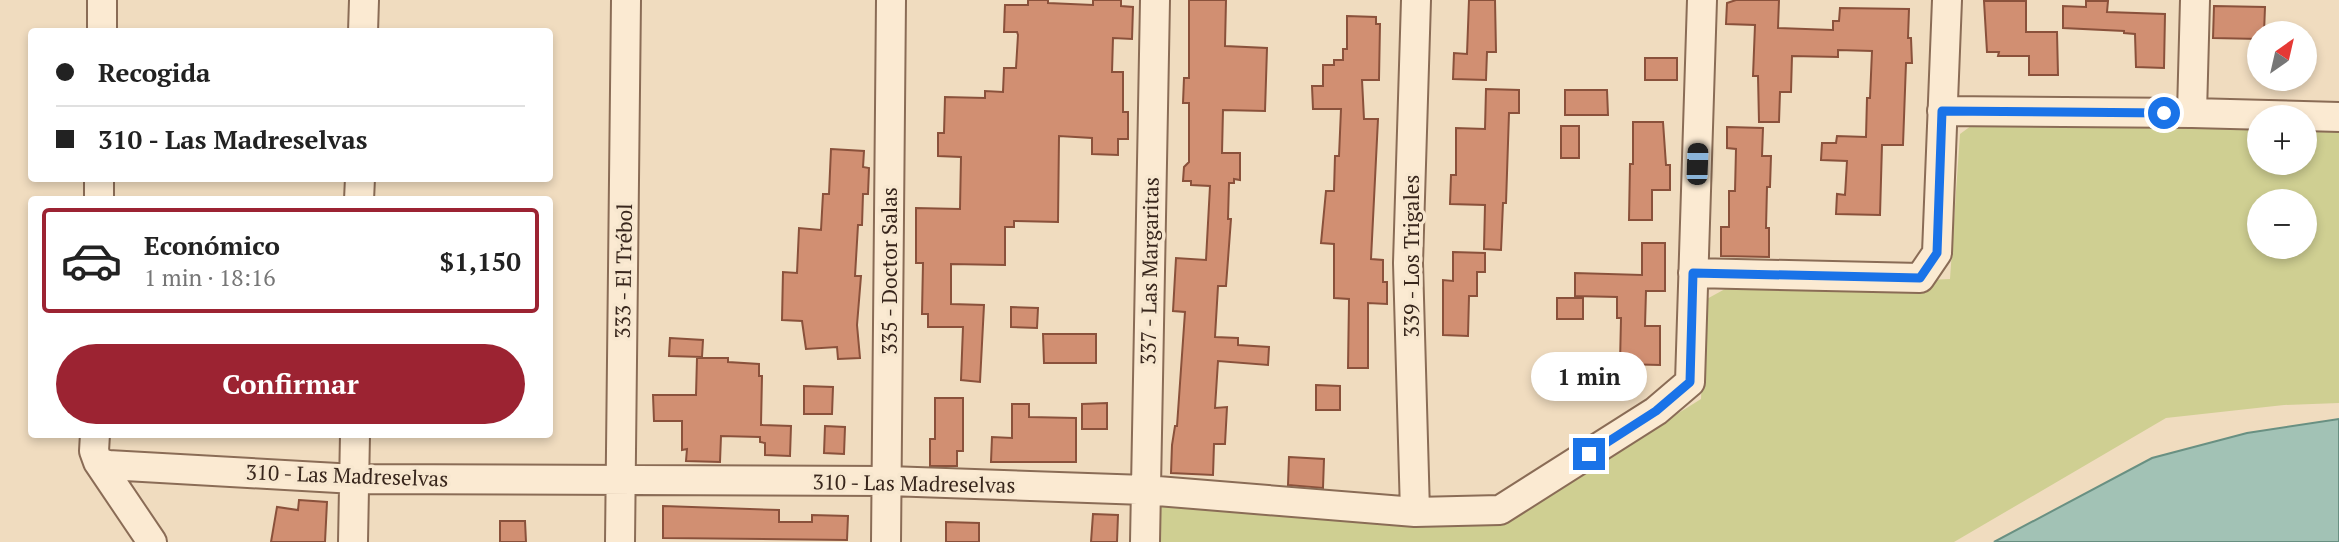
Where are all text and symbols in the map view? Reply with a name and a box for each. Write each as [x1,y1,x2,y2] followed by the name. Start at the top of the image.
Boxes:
[2247,21,2317,91] north arrow
[2247,21,2317,259] map controls
[98,55,210,89] text: Recogida
[2148,97,2180,129] route start
[2247,105,2317,175] button: +
[98,122,367,156] text: 310 - Las Madreselvas
[1686,143,1709,185] car
[1397,175,1425,337] street label: 339 - Los Trigales
[1133,177,1165,365] street label: 337 - Las Margaritas
[875,187,903,355] street label: 335 - Doctor Salas
[2247,189,2317,259] button: −
[608,203,638,339] street label: 333 - El Trébol
[144,228,280,262] text: Económico
[60,229,123,292] icon: car
[440,244,521,278] text: $1,150
[144,262,276,293] text: 1 min · 18:16
[56,344,525,424] button: Confirmar
[1531,352,1647,402] callout: 1 min
[1558,361,1620,392] text: 1 min
[1573,438,1605,470] route end
[245,457,449,493] street label: 310 - Las Madreselvas
[812,467,1016,499] street label: 310 - Las Madreselvas

